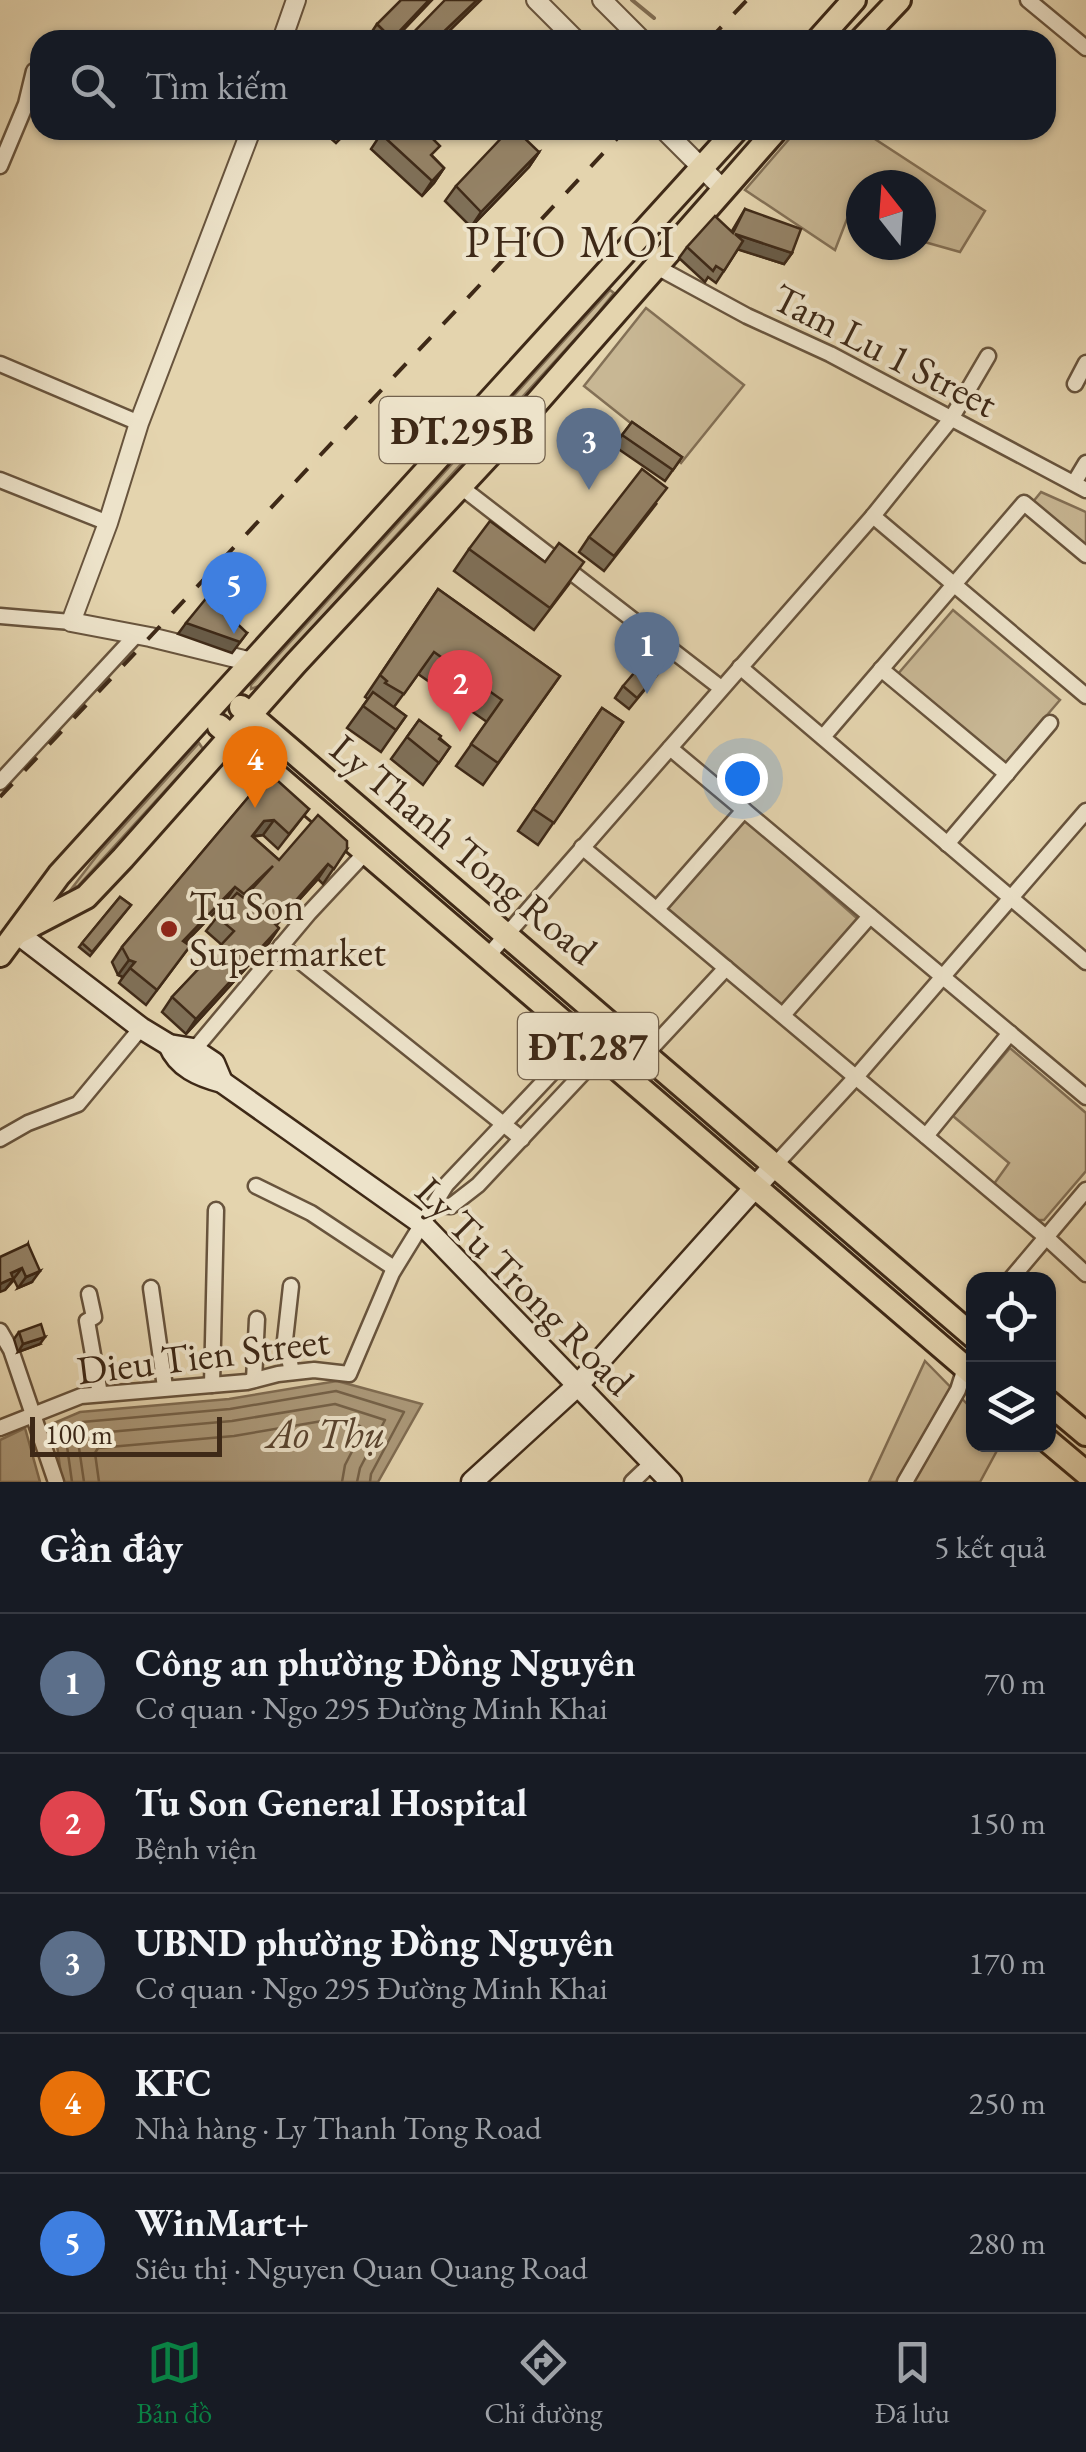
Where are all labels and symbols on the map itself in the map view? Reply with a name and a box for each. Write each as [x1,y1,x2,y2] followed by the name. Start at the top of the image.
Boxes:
[846,170,936,260] north arrow
[465,212,677,270] district label: PHO MOI
[764,271,1006,429] street label: Tam Lu 1 Street
[380,397,544,463] road number: ĐT.295B
[556,408,622,490] pin: 3
[202,552,266,634] pin: 5
[614,612,680,694] pin: 1
[428,650,492,732] pin: 2
[320,722,609,976] street label: Ly Thanh Tong Road
[222,726,288,808] pin: 4
[717,753,768,804] your location
[189,880,386,978] place label: Tu Son Supermarket
[158,918,180,940] marker: Tu Son Supermarket
[518,1013,658,1079] road number: ĐT.287
[404,1165,646,1407] street label: Ly Tu Trong Road
[74,1314,333,1396] street label: Dieu Tien Street
[264,1406,385,1461] water label: Ao Thụ
[30,1412,222,1456] scale bar

